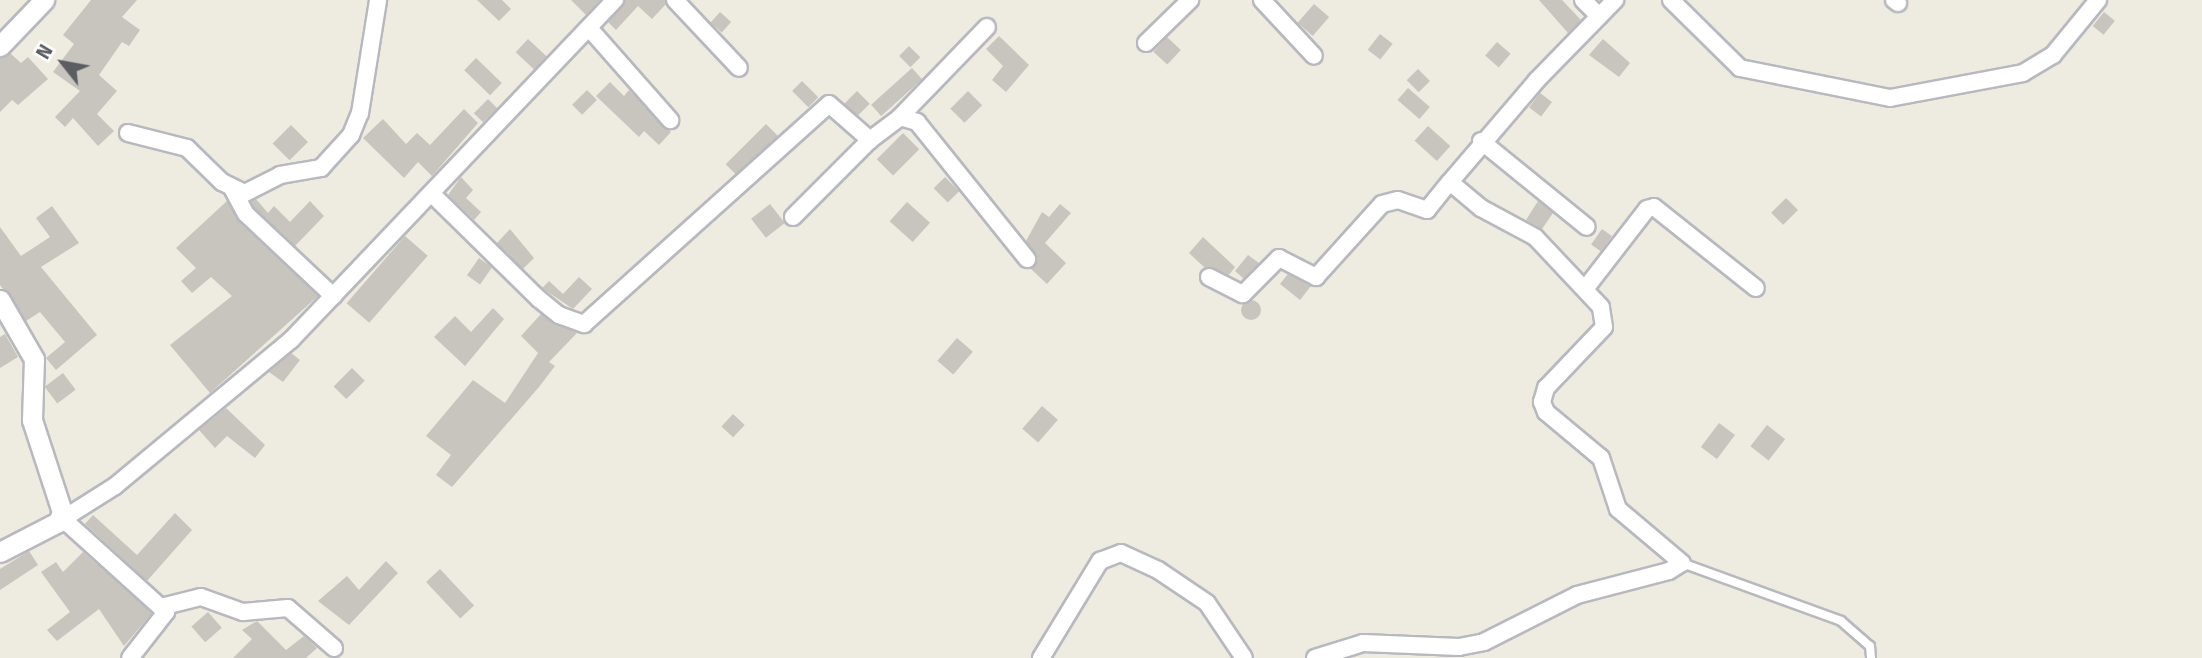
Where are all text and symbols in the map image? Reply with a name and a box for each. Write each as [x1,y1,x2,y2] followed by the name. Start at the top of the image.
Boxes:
[28,28,98,98] north arrow
[31,41,58,63] text: N

